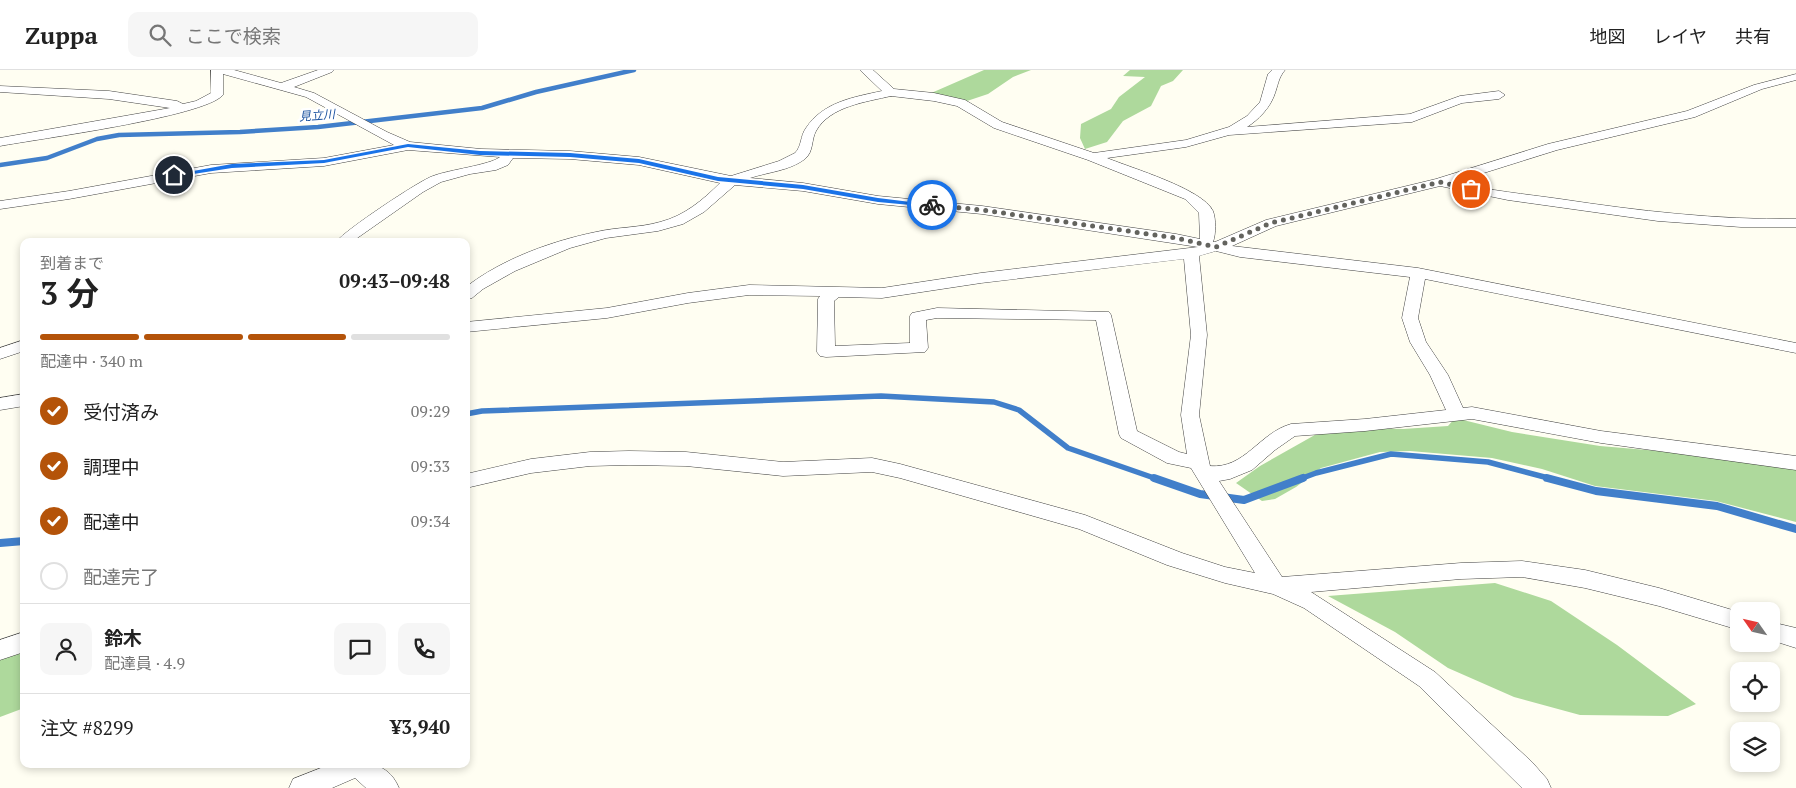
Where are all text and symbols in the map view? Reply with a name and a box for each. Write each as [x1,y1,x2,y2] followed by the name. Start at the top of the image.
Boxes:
[128,12,478,57] search box
[25,19,98,51] text: Zuppa
[146,21,174,49] icon: search
[186,23,281,48] text: ここで検索
[1590,24,1626,48] text: 地図
[1654,24,1707,48] text: レイヤ
[1735,24,1771,48] text: 共有
[299,106,337,124] water label: 見立川
[153,154,195,196] pin
[160,161,188,189] icon: home
[1450,168,1492,210] pin
[1457,175,1485,203] icon: bag
[907,180,957,230] courier
[918,191,946,219] icon: bike
[40,252,104,274] text: 到着まで
[339,268,450,293] text: 09:43–09:48
[40,272,99,314] text: 3 分
[40,350,143,372] text: 配達中 · 340 m
[40,397,68,425] icon: check
[83,399,159,424] text: 受付済み
[411,400,450,422] text: 09:29
[40,452,68,480] icon: check
[83,454,140,479] text: 調理中
[411,455,450,477] text: 09:33
[40,507,68,535] icon: check
[83,509,140,534] text: 配達中
[411,510,450,532] text: 09:34
[83,564,159,589] text: 配達完了
[1730,602,1780,652] north arrow
[1730,602,1780,772] map controls
[40,623,92,675] button: person
[334,623,386,675] button: chat
[398,623,450,675] button: phone
[104,625,142,650] text: 鈴木
[104,652,185,674] text: 配達員 · 4.9
[1730,662,1780,712] button: locate
[391,714,450,739] text: ¥3,940
[40,715,133,740] text: 注文 #8299
[1730,722,1780,772] button: layers

